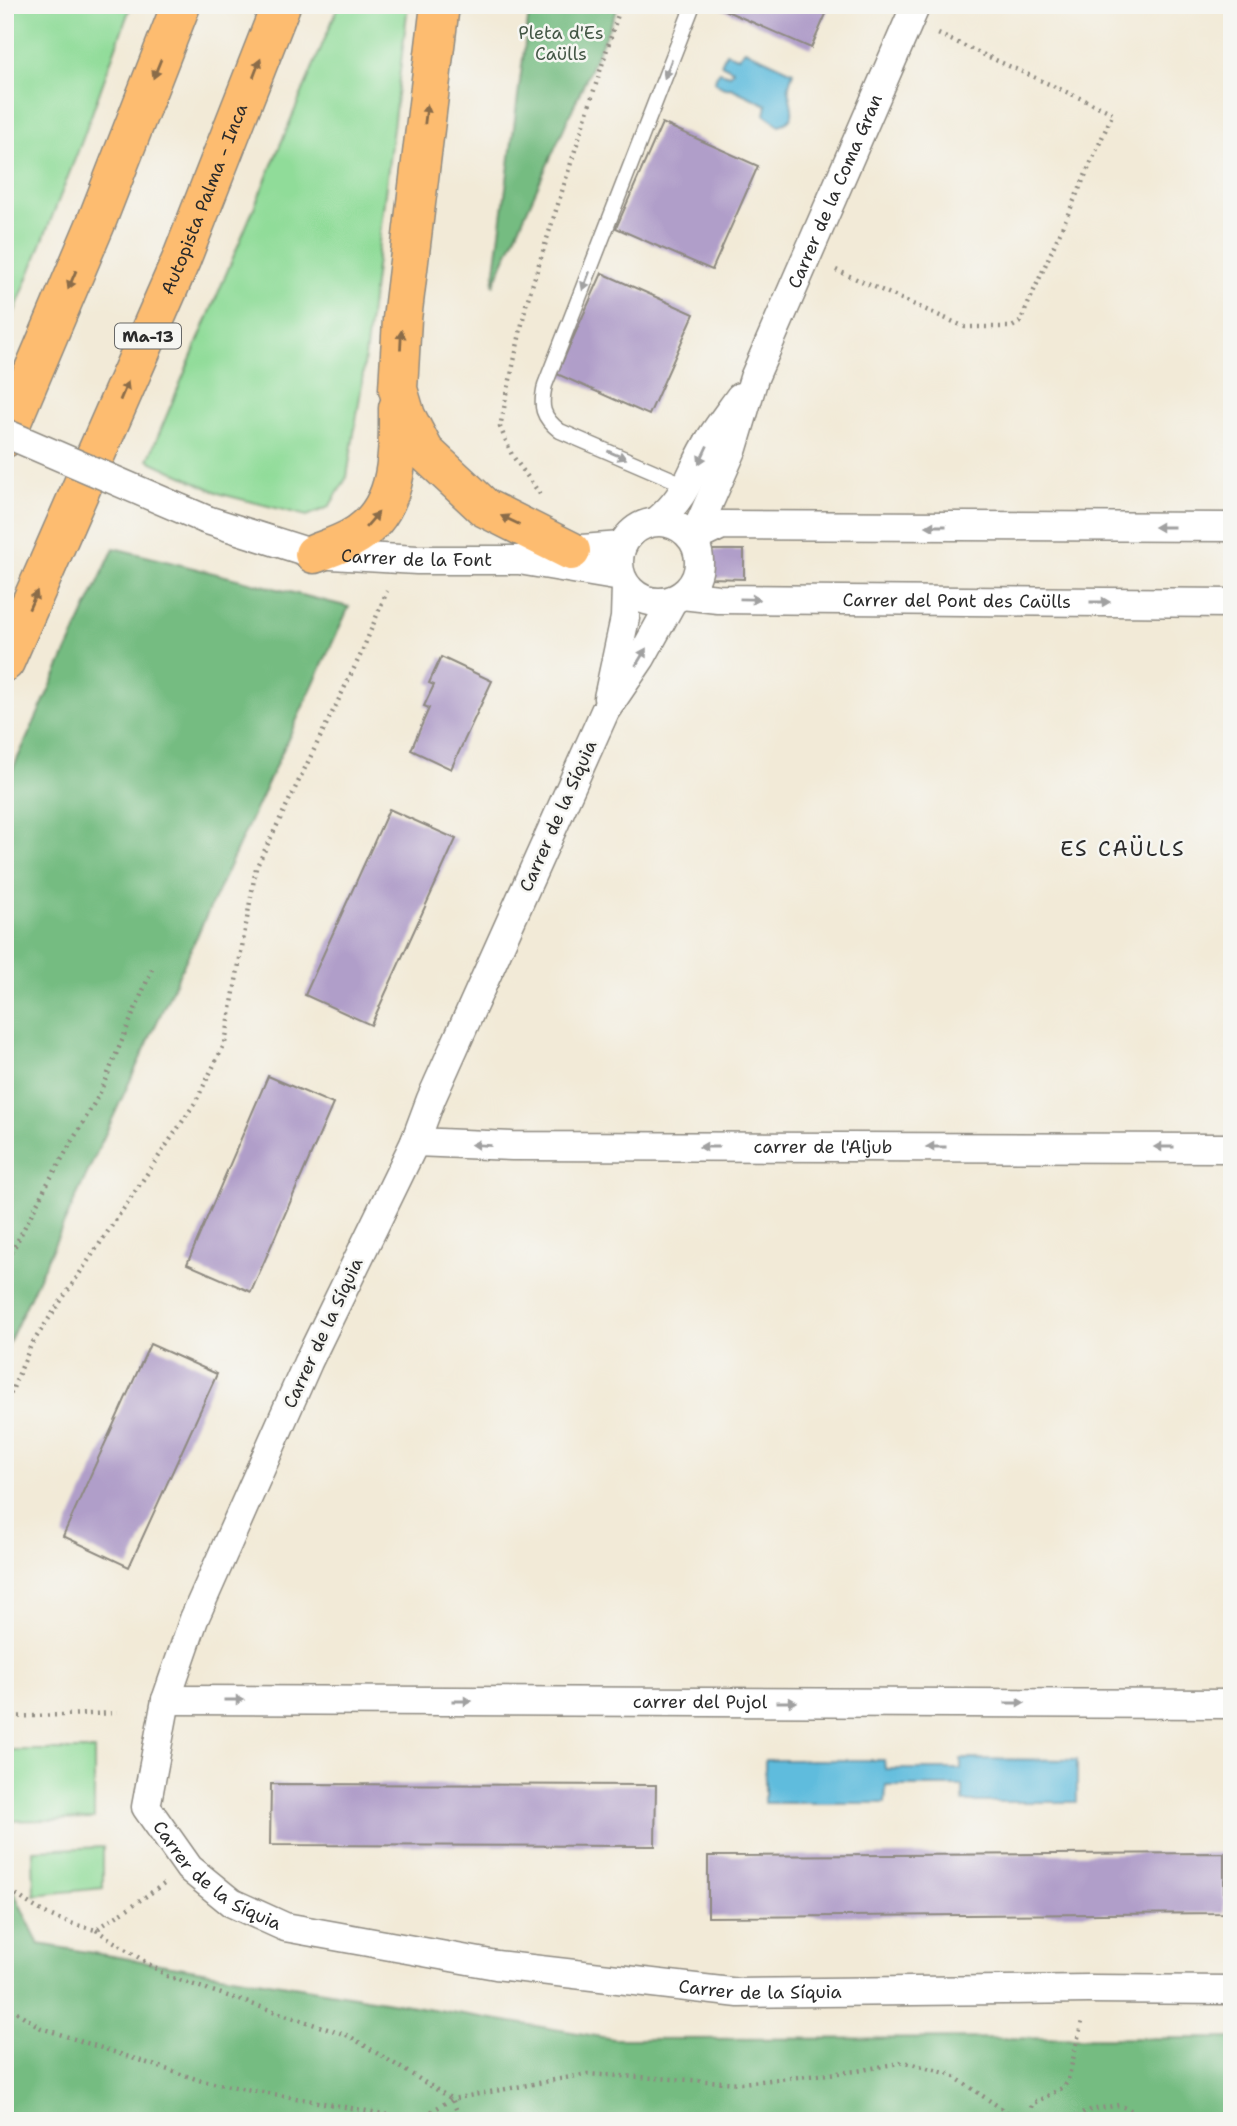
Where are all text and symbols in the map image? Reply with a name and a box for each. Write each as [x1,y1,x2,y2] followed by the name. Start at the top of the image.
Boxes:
[518,21,604,66] park label: Pleta d'Es Caülls
[252,57,263,78] one-way arrow
[662,58,673,79] one-way arrow
[152,59,163,80] one-way arrow
[782,90,888,292] street label: Carrer de la Coma Gran
[155,100,253,298] street label: Autopista Palma - Inca
[421,103,432,125] one-way arrow
[66,270,78,290] one-way arrow
[580,270,591,291] one-way arrow
[115,324,181,348] road number: Ma-13
[396,329,407,351] one-way arrow
[119,381,130,402] one-way arrow
[697,445,709,465] one-way arrow
[606,450,627,461] one-way arrow
[364,511,380,529] one-way arrow
[500,514,520,525] one-way arrow
[925,521,947,532] one-way arrow
[1152,521,1174,533] one-way arrow
[340,544,492,572] street label: Carrer de la Font
[842,588,1071,614] street label: Carrer del Pont des Caülls
[27,590,39,610] one-way arrow
[739,593,761,605] one-way arrow
[1089,596,1111,608] one-way arrow
[635,647,647,666] one-way arrow
[514,736,602,896] street label: Carrer de la Síquia
[1060,835,1186,863] district label: ES CAÜLLS
[753,1135,892,1159] street label: carrer de l'Aljub
[470,1139,492,1150] one-way arrow
[697,1141,719,1153] one-way arrow
[925,1141,947,1153] one-way arrow
[1152,1141,1174,1153] one-way arrow
[278,1254,368,1412] street label: Carrer de la Síquia
[633,1690,768,1714] street label: carrer del Pujol
[224,1694,246,1706] one-way arrow
[451,1695,473,1707] one-way arrow
[777,1696,799,1708] one-way arrow
[1004,1697,1026,1709] one-way arrow
[147,1816,285,1936] street label: Carrer de la Síquia
[677,1974,842,2005] street label: Carrer de la Síquia

